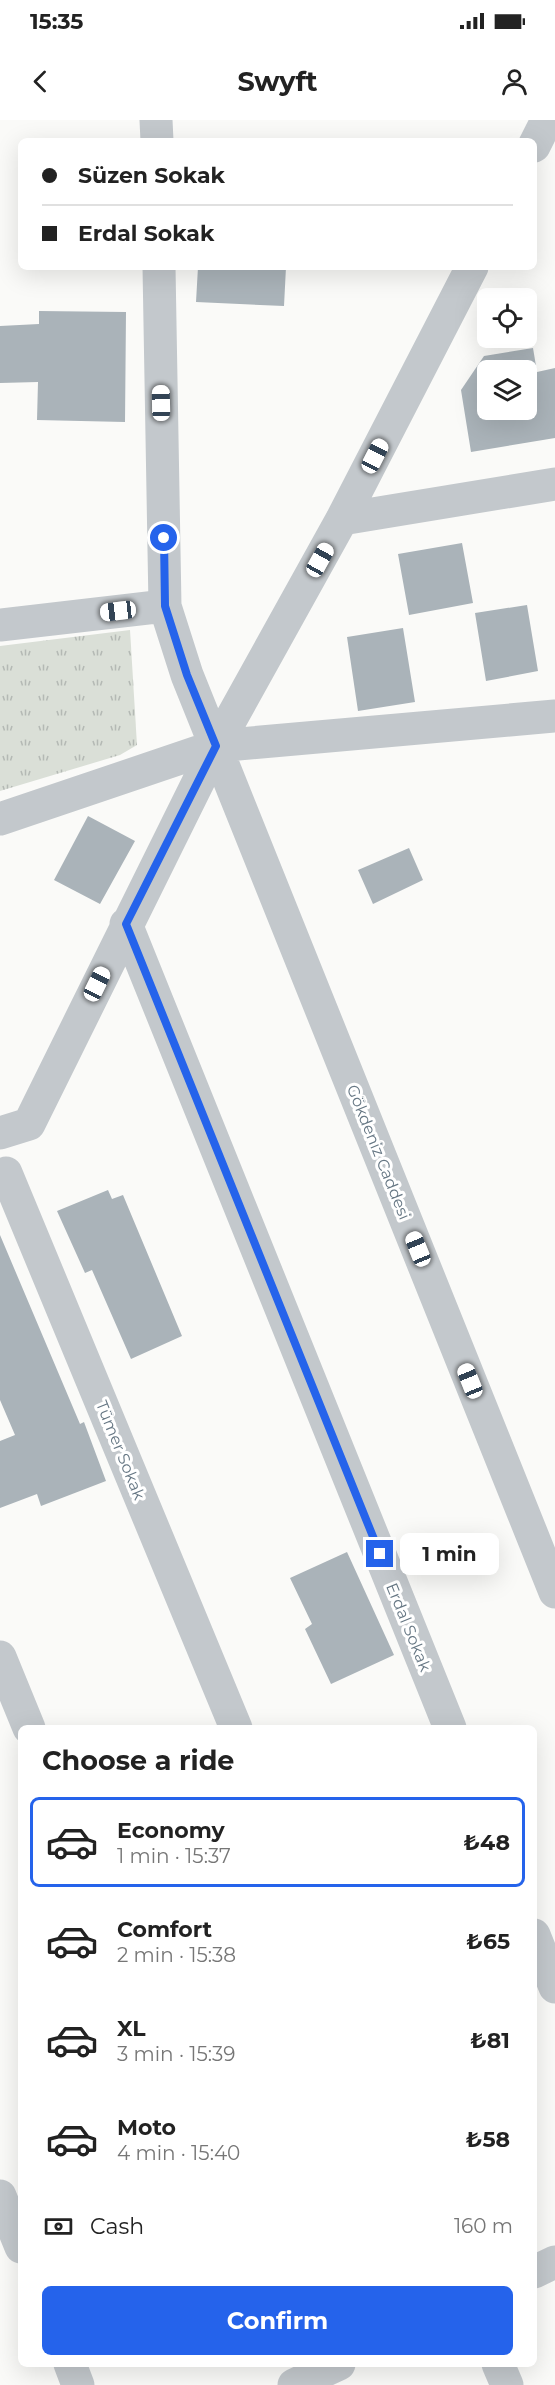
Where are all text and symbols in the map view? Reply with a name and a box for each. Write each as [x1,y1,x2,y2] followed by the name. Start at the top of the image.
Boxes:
[30,8,83,35] text: 15:35
[24,65,57,98] icon: back
[237,65,318,98] text: Swyft
[498,65,531,98] icon: person
[78,162,225,189] text: Süzen Sokak
[78,220,214,247] text: Erdal Sokak
[477,288,537,420] map controls
[477,288,537,348] button: locate
[477,360,537,420] button: layers
[152,385,170,421] car
[359,436,391,476] car
[150,524,177,551] route start
[303,540,337,580] car
[99,600,137,622] car
[81,964,113,1004] car
[343,1082,414,1222] street label: Gökdeniz Caddesi
[403,1229,433,1269] car
[455,1361,485,1401] car
[92,1398,149,1503] street label: Tümer Sokak
[401,1533,500,1575] callout: 1 min
[366,1540,393,1567] route end
[422,1542,477,1566] text: 1 min
[382,1580,435,1675] street label: Erdal Sokak
[42,1744,234,1777] text: Choose a ride
[45,1815,99,1869] icon: car
[117,1817,225,1844] text: Economy
[464,1829,510,1856] text: ₺48
[117,1844,231,1868] text: 1 min · 15:37
[45,1914,99,1968] icon: car
[117,1916,212,1943] text: Comfort
[466,1928,510,1955] text: ₺65
[117,1943,236,1967] text: 2 min · 15:38
[45,2013,99,2067] icon: car
[117,2015,146,2042] text: XL
[470,2027,510,2054] text: ₺81
[117,2042,235,2066] text: 3 min · 15:39
[45,2112,99,2166] icon: car
[117,2114,176,2141] text: Moto
[466,2126,510,2153] text: ₺58
[117,2141,240,2165] text: 4 min · 15:40
[42,2210,75,2243] icon: cash
[90,2213,144,2240] text: Cash
[454,2214,513,2238] text: 160 m
[42,2286,513,2355] button: Confirm

